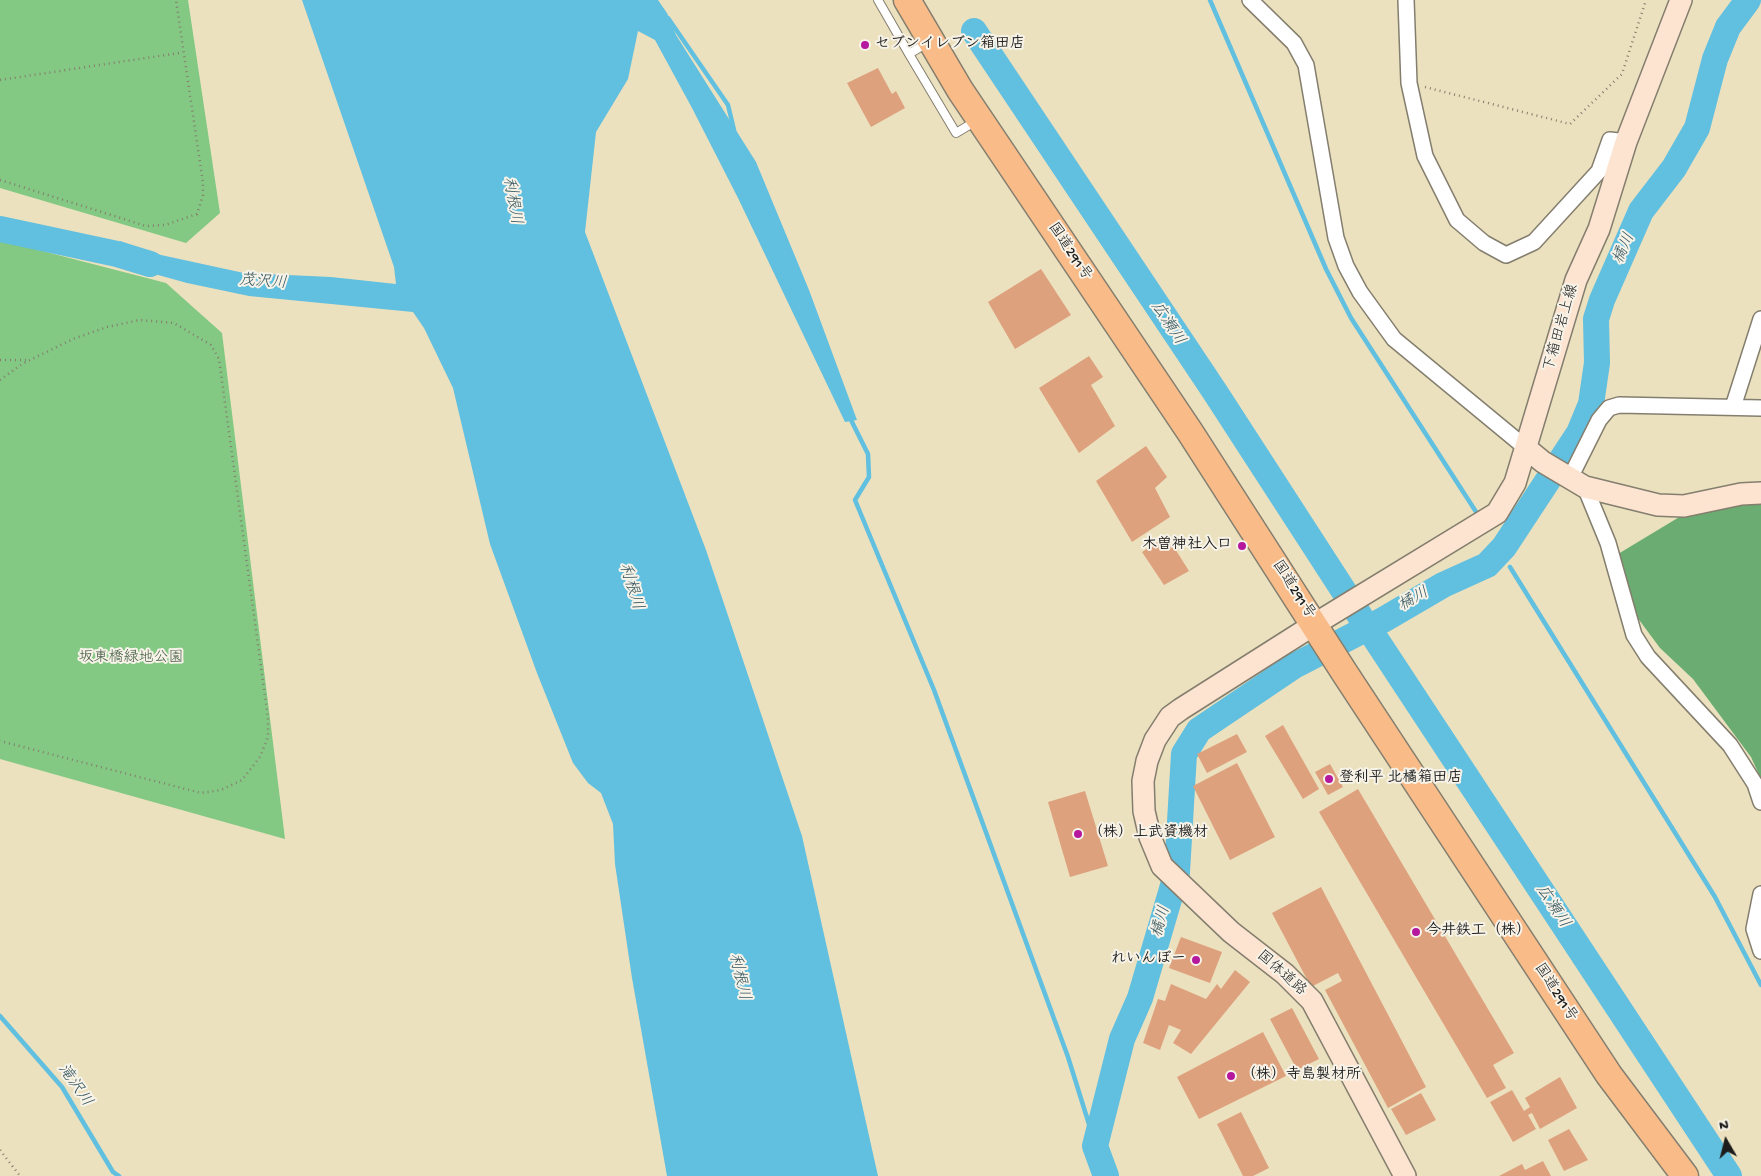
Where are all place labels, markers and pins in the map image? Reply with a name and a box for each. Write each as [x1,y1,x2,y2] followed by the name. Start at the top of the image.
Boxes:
[875,36,1025,54] place label: セブンイレブン箱田店
[859,39,871,51] marker: セブンイレブン箱田店
[1142,537,1232,555] place label: 木曽神社入口
[1236,540,1248,552] marker: 木曽神社入口
[1339,770,1463,788] place label: 登利平 北橘箱田店
[1323,773,1335,785] marker: 登利平 北橘箱田店
[1088,825,1208,843] place label: （株）上武資機材
[1072,828,1084,840] marker: （株）上武資機材
[1426,923,1531,941] place label: 今井鉄工（株）
[1410,926,1422,938] marker: 今井鉄工（株）
[1111,951,1186,969] place label: れいんぼー
[1190,954,1202,966] marker: れいんぼー
[1241,1067,1361,1085] place label: （株）寺島製材所
[1225,1070,1237,1082] marker: （株）寺島製材所

